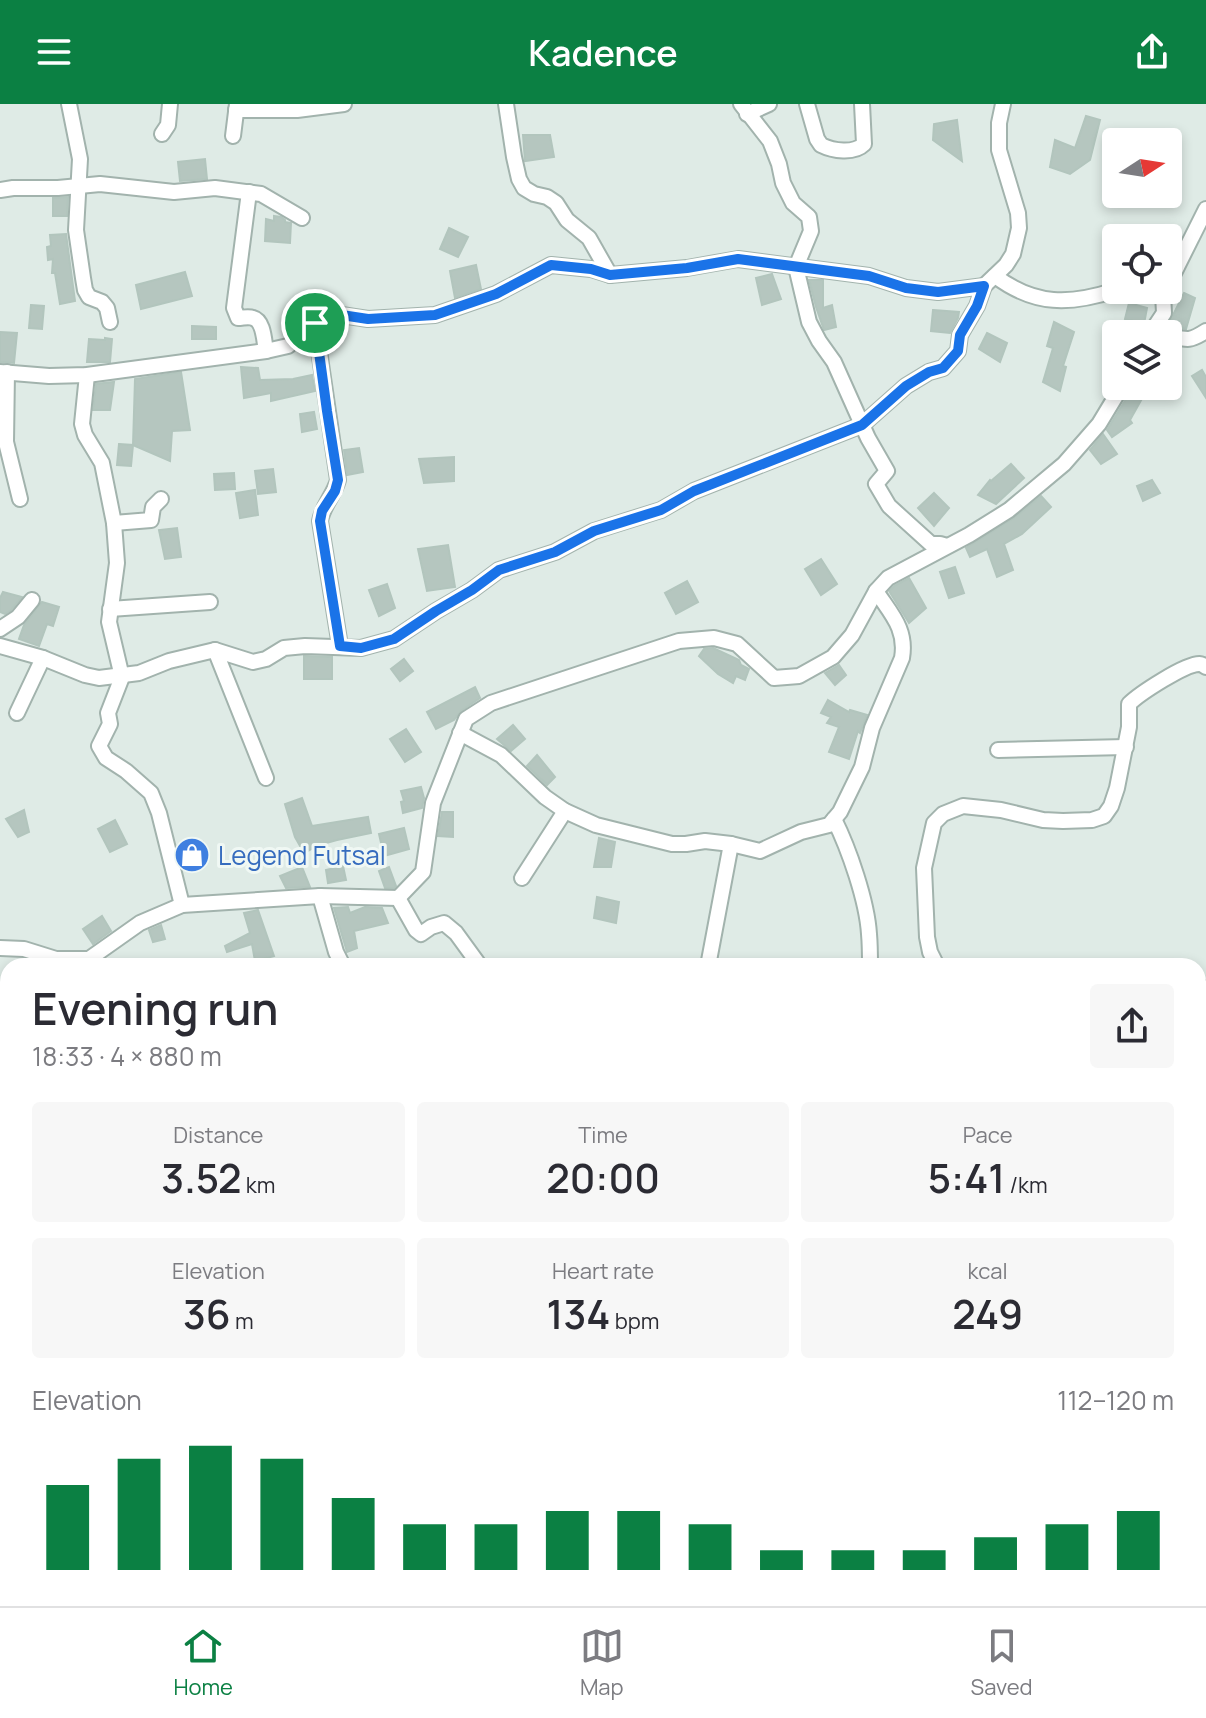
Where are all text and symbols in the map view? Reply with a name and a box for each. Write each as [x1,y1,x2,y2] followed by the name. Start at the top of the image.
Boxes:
[528,28,678,77] text: Kadence
[32,30,76,74] icon: menu
[1130,30,1174,74] icon: share
[1102,128,1182,208] north arrow
[1102,128,1182,400] map controls
[1102,224,1182,304] button: locate
[281,289,349,357] pin
[293,301,337,345] icon: arrive
[1102,320,1182,400] button: layers
[173,836,211,874] shop icon: Legend Futsal
[218,837,386,873] place label: Legend Futsal
[32,978,278,1038] text: Evening run
[1090,984,1174,1068] button: share
[32,1038,222,1074] text: 18:33 · 4 × 880 m
[173,1120,263,1150] text: Distance
[578,1120,628,1150] text: Time
[963,1120,1013,1150] text: Pace
[161,1150,241,1205] text: 3.52
[546,1150,660,1205] text: 20:00
[928,1150,1005,1205] text: 5:41
[241,1170,275,1200] text: km
[1005,1170,1048,1200] text: /km
[172,1256,265,1286] text: Elevation
[552,1256,654,1286] text: Heart rate
[968,1256,1008,1286] text: kcal
[183,1286,231,1341] text: 36
[547,1286,610,1341] text: 134
[952,1286,1023,1341] text: 249
[231,1306,254,1336] text: m
[610,1306,659,1336] text: bpm
[32,1382,142,1418] text: Elevation
[1057,1382,1174,1418] text: 112–120 m
[173,1624,233,1702] tab: Home
[580,1624,624,1702] tab: Map
[971,1624,1033,1702] tab: Saved

